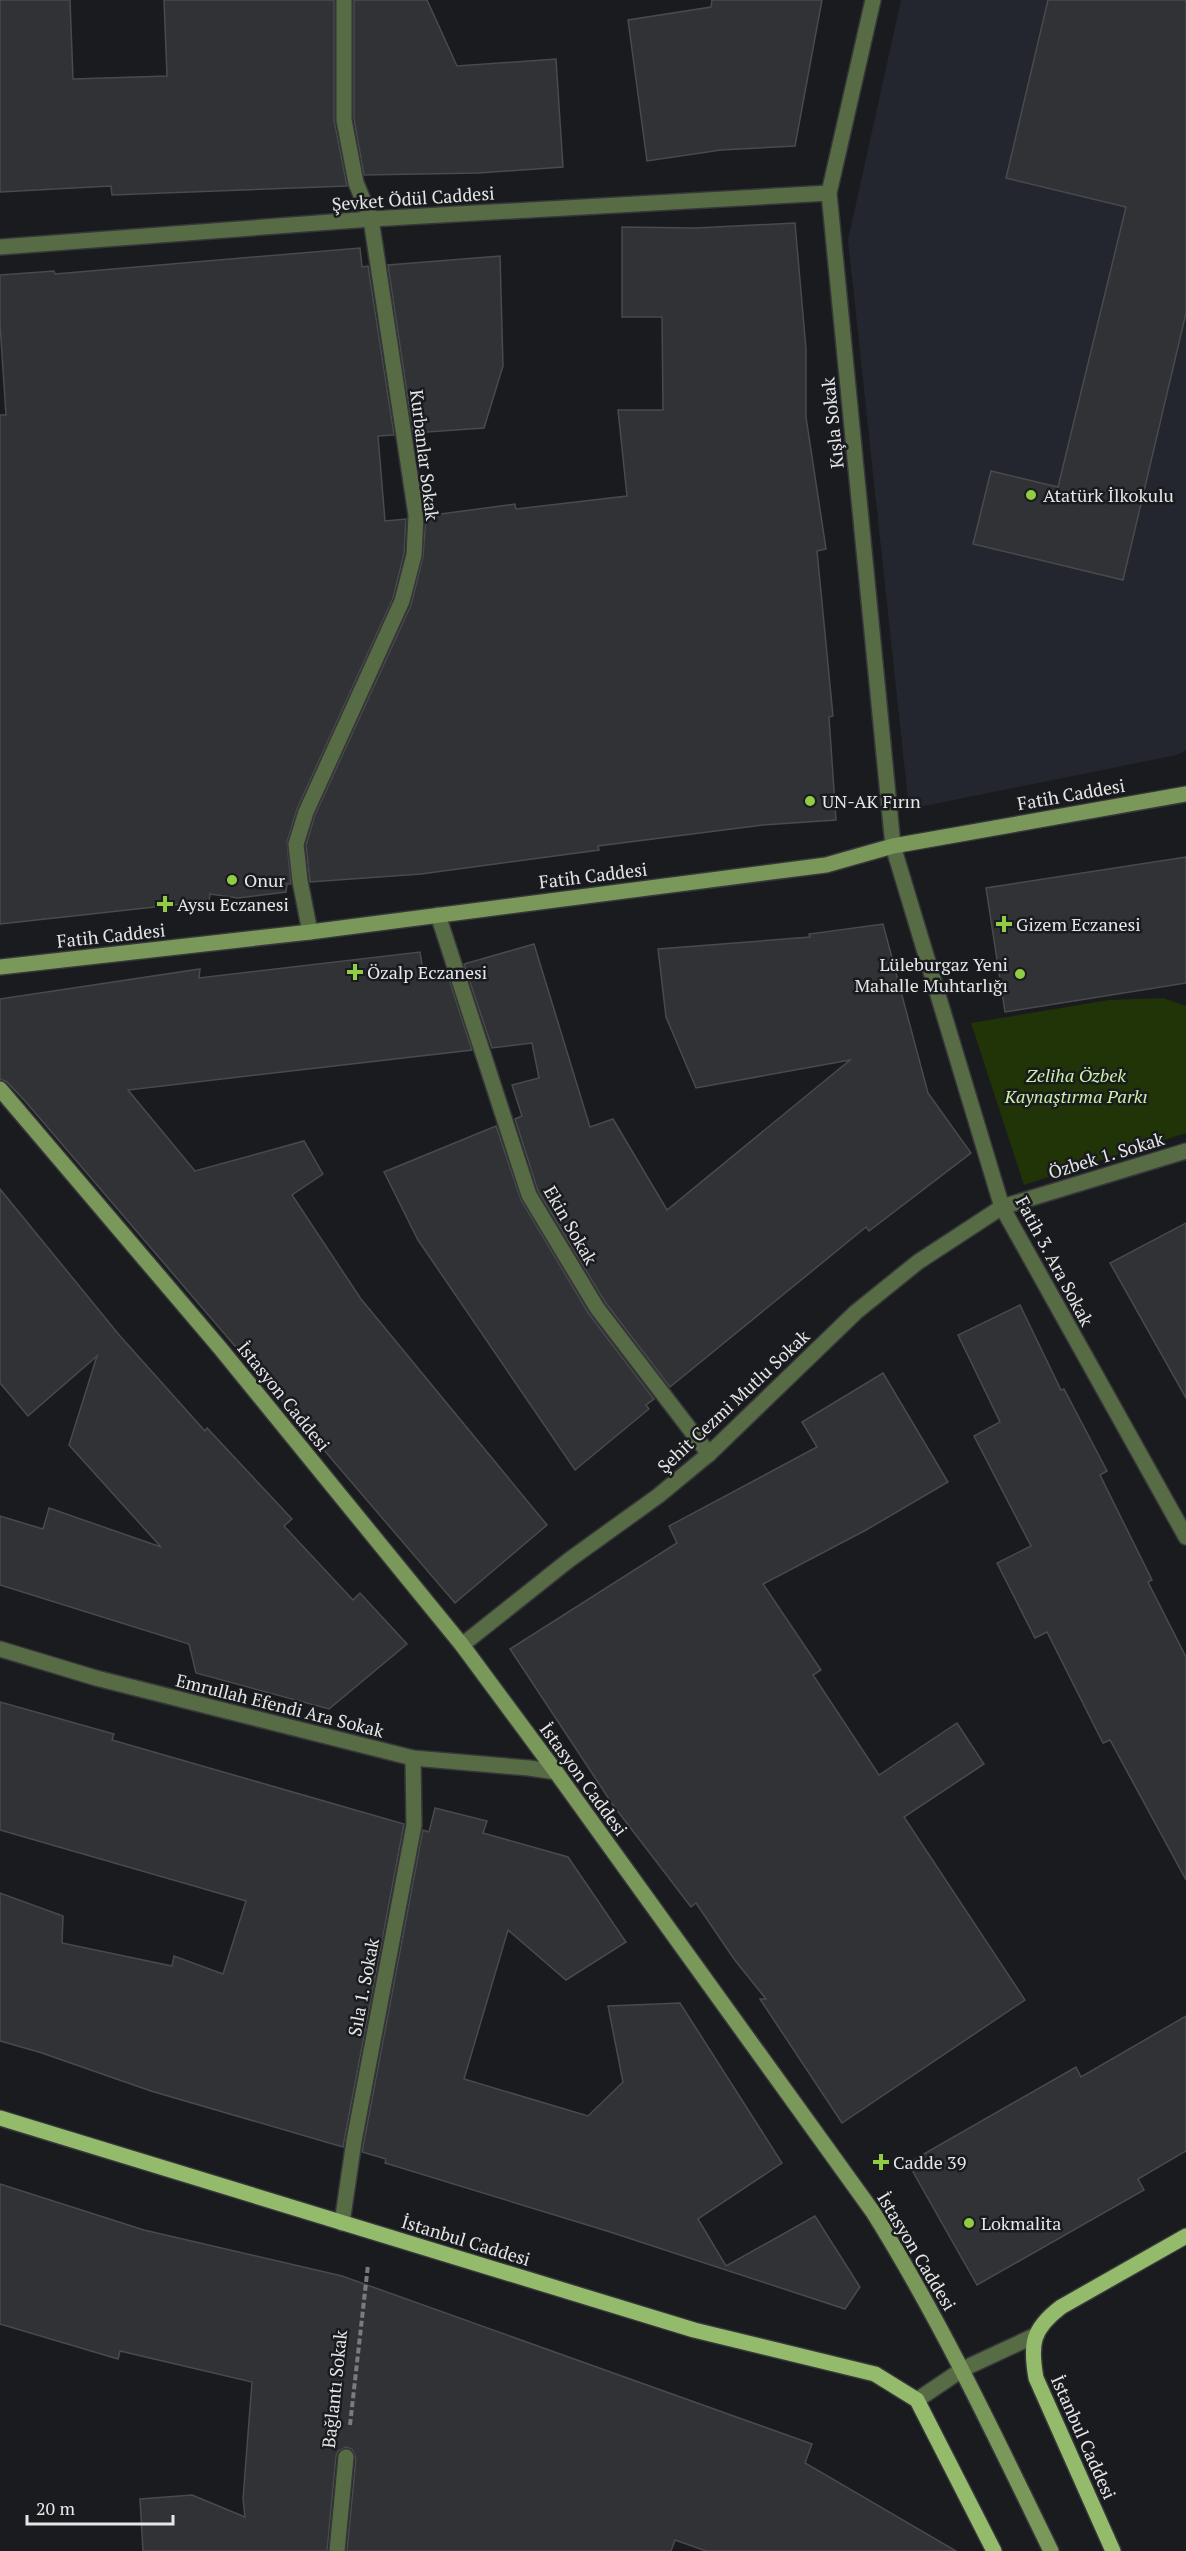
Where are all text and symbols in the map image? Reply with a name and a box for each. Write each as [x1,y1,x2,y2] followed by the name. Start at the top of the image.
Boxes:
[331,180,495,216] street label: Şevket Ödül Caddesi
[815,376,849,470] street label: Kışla Sokak
[405,388,445,522] street label: Kurbanlar Sokak
[1043,483,1174,507] place label: Atatürk İlkokulu
[1024,488,1038,502] marker: Atatürk İlkokulu
[1015,773,1127,815] street label: Fatih Caddesi
[822,789,921,813] place label: UN-AK Fırın
[803,794,817,808] marker: UN-AK Fırın
[538,856,648,894] street label: Fatih Caddesi
[244,868,285,892] place label: Onur
[225,873,239,887] marker: Onur
[177,892,289,916] place label: Aysu Eczanesi
[158,897,172,911] marker: Aysu Eczanesi
[1016,912,1141,936] place label: Gizem Eczanesi
[56,917,166,953] street label: Fatih Caddesi
[997,917,1011,931] marker: Gizem Eczanesi
[854,952,1008,997] place label: Lüleburgaz Yeni Mahalle Muhtarlığı
[367,960,487,984] place label: Özalp Eczanesi
[348,965,362,979] marker: Özalp Eczanesi
[1013,967,1027,981] marker: Lüleburgaz Yeni Mahalle Muhtarlığı
[1004,1063,1147,1108] park label: Zeliha Özbek Kaynaştırma Parkı
[1045,1126,1167,1184] street label: Özbek 1. Sokak
[539,1181,604,1270] street label: Ekin Sokak
[1011,1192,1100,1331] street label: Fatih 3. Ara Sokak
[652,1324,815,1478] street label: Şehit Cezmi Mutlu Sokak
[232,1336,336,1456] street label: İstasyon Caddesi
[173,1668,387,1743] street label: Emrullah Efendi Ara Sokak
[535,1718,633,1840] street label: İstasyon Caddesi
[342,1935,384,2038] street label: Sıla 1. Sokak
[893,2150,966,2174] place label: Cadde 39
[874,2155,888,2169] marker: Cadde 39
[872,2187,962,2315] street label: İstasyon Caddesi
[399,2209,533,2271] street label: İstanbul Caddesi
[981,2211,1061,2235] place label: Lokmalita
[962,2216,976,2230] marker: Lokmalita
[316,2328,352,2449] street label: Bağlantı Sokak
[1046,2371,1122,2503] street label: İstanbul Caddesi
[27,2488,172,2526] scale bar
[36,2496,76,2520] text: 20 m

